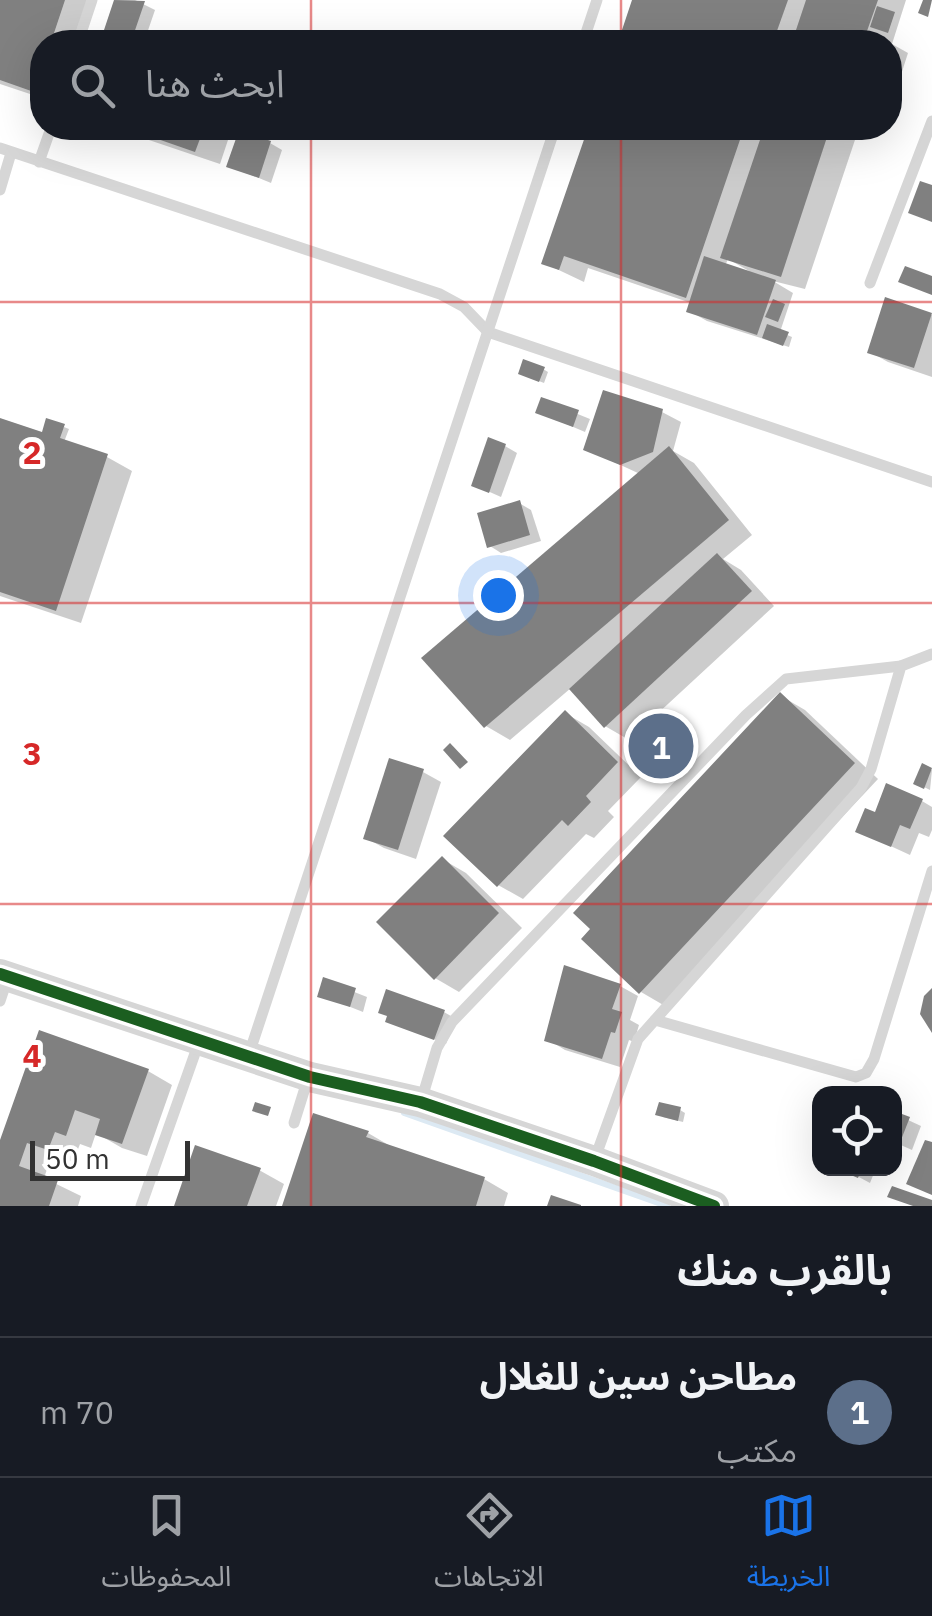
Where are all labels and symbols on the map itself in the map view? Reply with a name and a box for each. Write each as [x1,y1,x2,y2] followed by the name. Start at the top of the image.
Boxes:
[22,431,42,473] text: 2
[473,570,524,621] your location
[628,708,694,784] pin: 1
[22,732,42,774] text: 3
[22,1034,42,1076] text: 4
[30,1136,190,1180] scale bar

